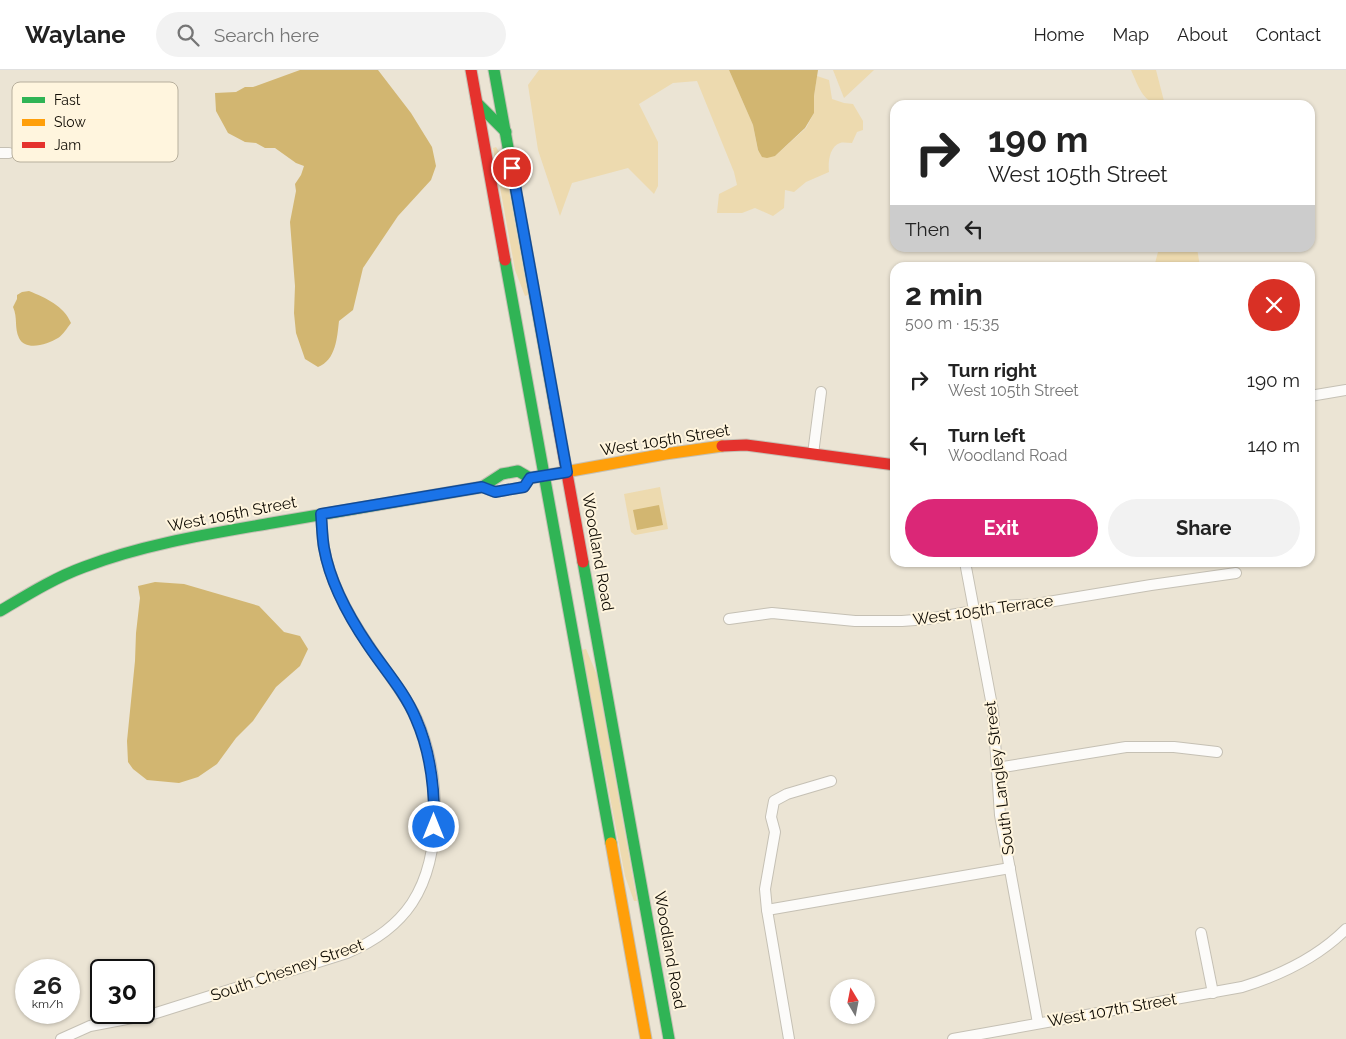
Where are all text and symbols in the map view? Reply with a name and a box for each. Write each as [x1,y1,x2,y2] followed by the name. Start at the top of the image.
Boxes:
[156,12,506,57] search box
[25,20,126,49] text: Waylane
[174,21,202,49] icon: search
[214,24,319,46] text: Search here
[1033,24,1084,45] text: Home
[1112,24,1149,45] text: Map
[1177,24,1228,45] text: About
[1256,24,1321,45] text: Contact
[12,82,178,162] legend
[54,92,81,108] text: Fast
[54,114,86,130] text: Slow
[988,119,1088,160] text: 190 m
[905,120,970,185] icon: right
[54,137,81,153] text: Jam
[491,147,533,189] pin
[498,154,526,182] icon: arrive
[988,161,1168,187] text: West 105th Street
[960,215,988,243] icon: left
[905,218,950,240] text: Then
[905,277,983,312] text: 2 min
[1248,279,1300,331] button: close
[905,314,999,333] text: 500 m · 15:35
[948,359,1037,381] text: Turn right
[905,366,933,394] icon: right
[1247,369,1300,391] text: 190 m
[948,381,1079,400] text: West 105th Street
[599,420,732,460] street label: West 105th Street
[948,424,1025,446] text: Turn left
[905,431,933,459] icon: left
[1248,434,1300,456] text: 140 m
[948,446,1067,465] text: Woodland Road
[166,492,299,536] street label: West 105th Street
[578,492,618,613] street label: Woodland Road
[905,499,1098,557] button: Exit
[1108,499,1300,557] button: Share
[912,591,1054,629] street label: West 105th Terrace
[980,699,1018,856] street label: South Langley Street
[407,800,459,852] position arrow
[650,890,690,1011] street label: Woodland Road
[208,935,366,1005] street label: South Chesney Street
[90,959,155,1024] speed limit sign: 30
[33,970,62,1000] text: 26
[830,979,875,1024] north arrow
[830,979,875,1024] map controls
[1046,989,1179,1031] street label: West 107th Street
[32,997,63,1011] text: km/h

